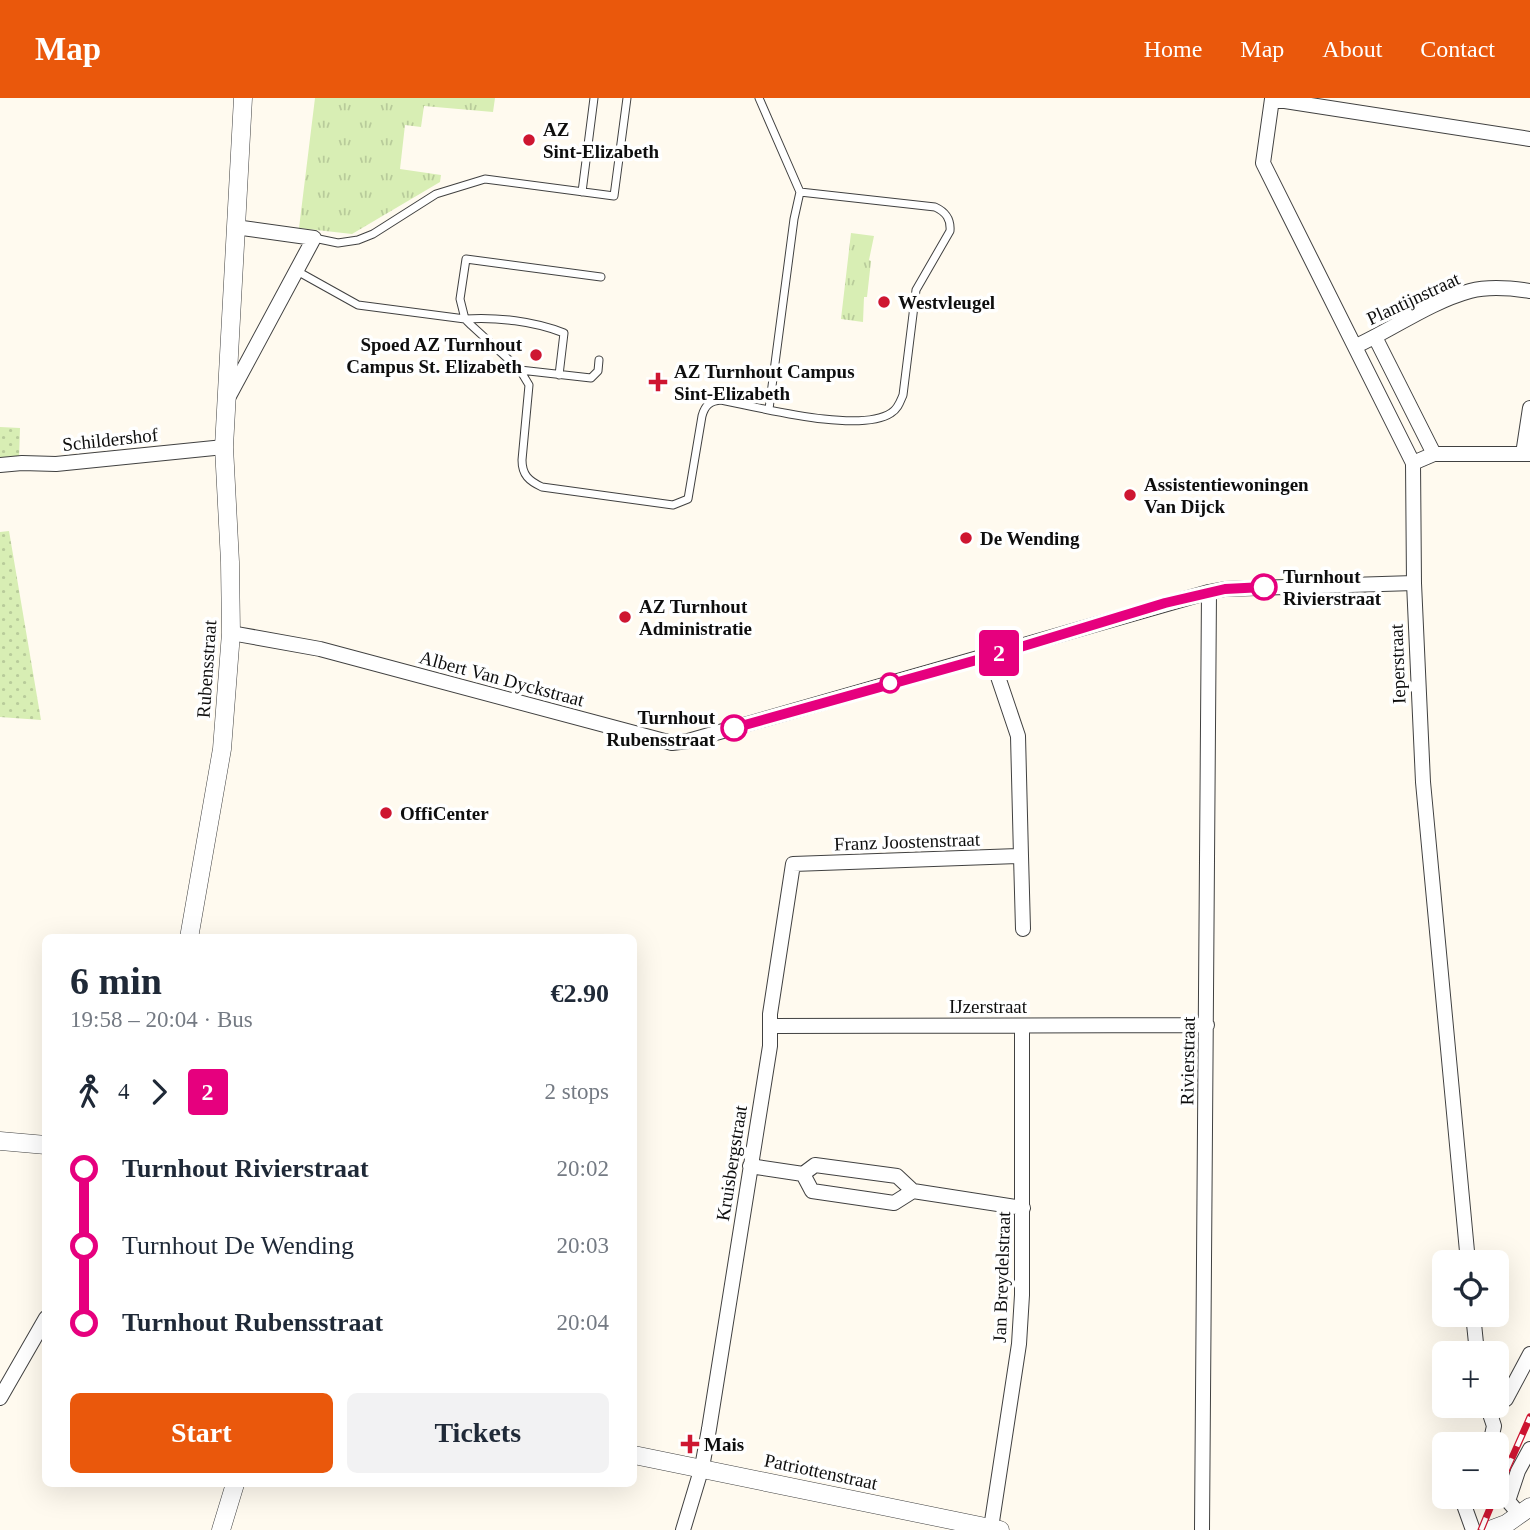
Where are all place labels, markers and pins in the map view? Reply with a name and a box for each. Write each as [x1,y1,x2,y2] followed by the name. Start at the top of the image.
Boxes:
[543,119,660,162] place label: AZ Sint-Elizabeth
[521,132,537,148] marker: AZ Sint-Elizabeth
[898,292,995,313] place label: Westvleugel
[876,294,892,310] marker: Westvleugel
[346,334,523,377] place label: Spoed AZ Turnhout Campus St. Elizabeth
[528,347,544,363] marker: Spoed AZ Turnhout Campus St. Elizabeth
[674,361,855,404] place label: AZ Turnhout Campus Sint-Elizabeth
[648,372,668,392] marker: AZ Turnhout Campus Sint-Elizabeth
[1144,474,1309,517] place label: Assistentiewoningen Van Dijck
[1122,487,1138,503] marker: Assistentiewoningen Van Dijck
[980,528,1080,549] place label: De Wending
[958,530,974,546] marker: De Wending
[1283,566,1382,609] place label: Turnhout Rivierstraat
[1251,574,1277,600] marker: Turnhout Rivierstraat
[639,596,752,639] place label: AZ Turnhout Administratie
[617,609,633,625] marker: AZ Turnhout Administratie
[880,673,900,693] unlabelled marker
[606,707,716,750] place label: Turnhout Rubensstraat
[721,715,747,741] marker: Turnhout Rubensstraat
[400,803,489,824] place label: OffiCenter
[378,805,394,821] marker: OffiCenter
[704,1434,744,1455] place label: Mais
[682,1436,698,1452] marker: Mais

